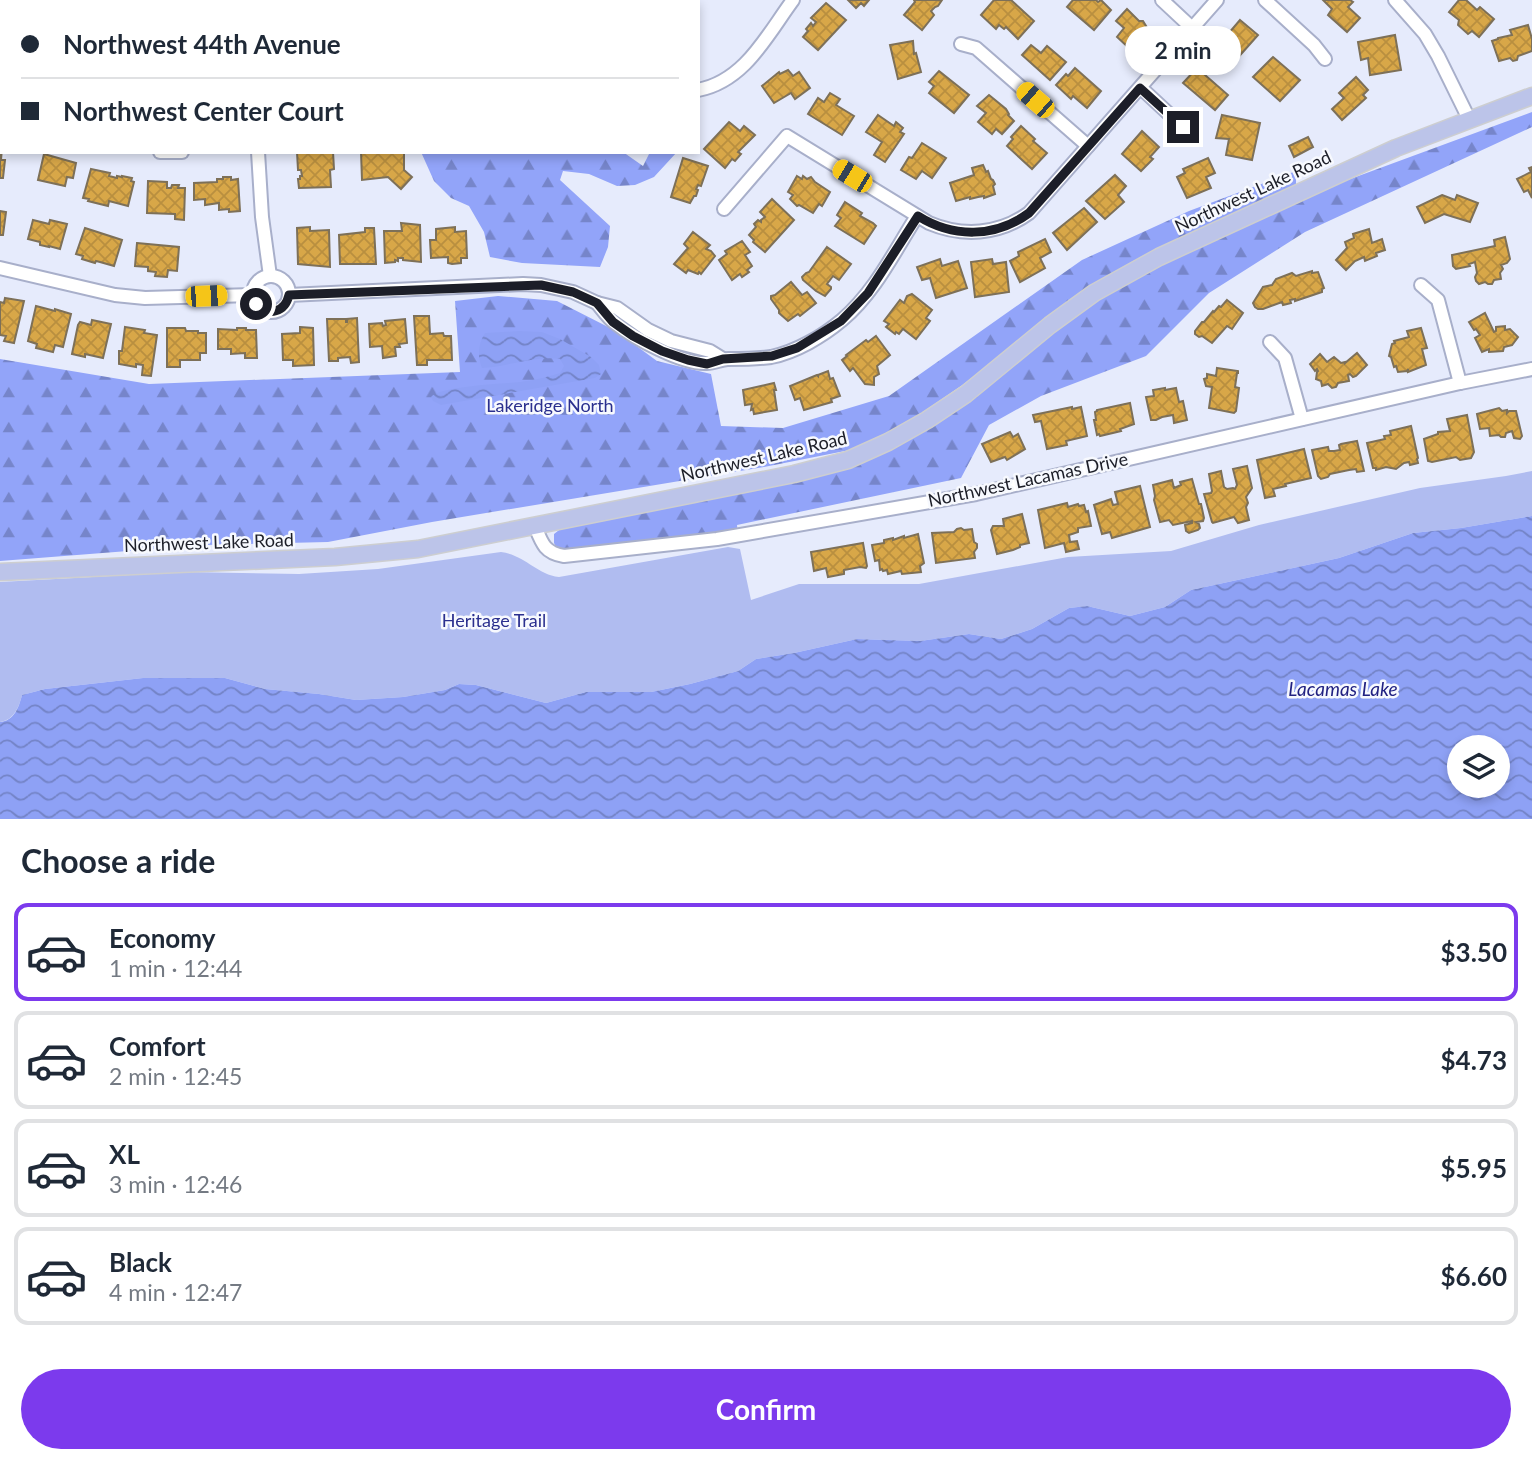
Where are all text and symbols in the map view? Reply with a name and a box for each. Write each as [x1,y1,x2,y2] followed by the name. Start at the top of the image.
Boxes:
[1125,25,1241,74] callout: 2 min
[63,28,341,60] text: Northwest 44th Avenue
[1154,36,1212,64] text: 2 min
[1013,78,1058,122] car
[63,95,344,127] text: Northwest Center Court
[1167,111,1199,143] route end
[1171,145,1334,237] street label: Northwest Lake Road
[829,156,876,196] car
[185,285,228,307] car
[240,288,272,320] route start
[486,394,614,416] park label: Lakeridge North
[679,426,849,486] street label: Northwest Lake Road
[926,447,1130,511] street label: Northwest Lacamas Drive
[124,528,294,556] street label: Northwest Lake Road
[442,609,546,631] park label: Heritage Trail
[1288,677,1398,700] water label: Lacamas Lake
[1447,735,1510,798] map controls
[1447,735,1510,798] button: layers
[21,841,215,880] text: Choose a ride
[25,921,88,984] icon: car
[109,922,215,954] text: Economy
[1441,936,1507,968] text: $3.50
[109,954,242,982] text: 1 min · 12:44
[25,1029,88,1092] icon: car
[109,1030,206,1062] text: Comfort
[1441,1044,1507,1076] text: $4.73
[109,1062,242,1090] text: 2 min · 12:45
[25,1137,88,1200] icon: car
[109,1138,140,1170] text: XL
[1441,1152,1507,1184] text: $5.95
[109,1170,242,1198] text: 3 min · 12:46
[25,1245,88,1308] icon: car
[109,1246,172,1278] text: Black
[1441,1260,1507,1292] text: $6.60
[109,1278,242,1306] text: 4 min · 12:47
[21,1369,1511,1449] button: Confirm

